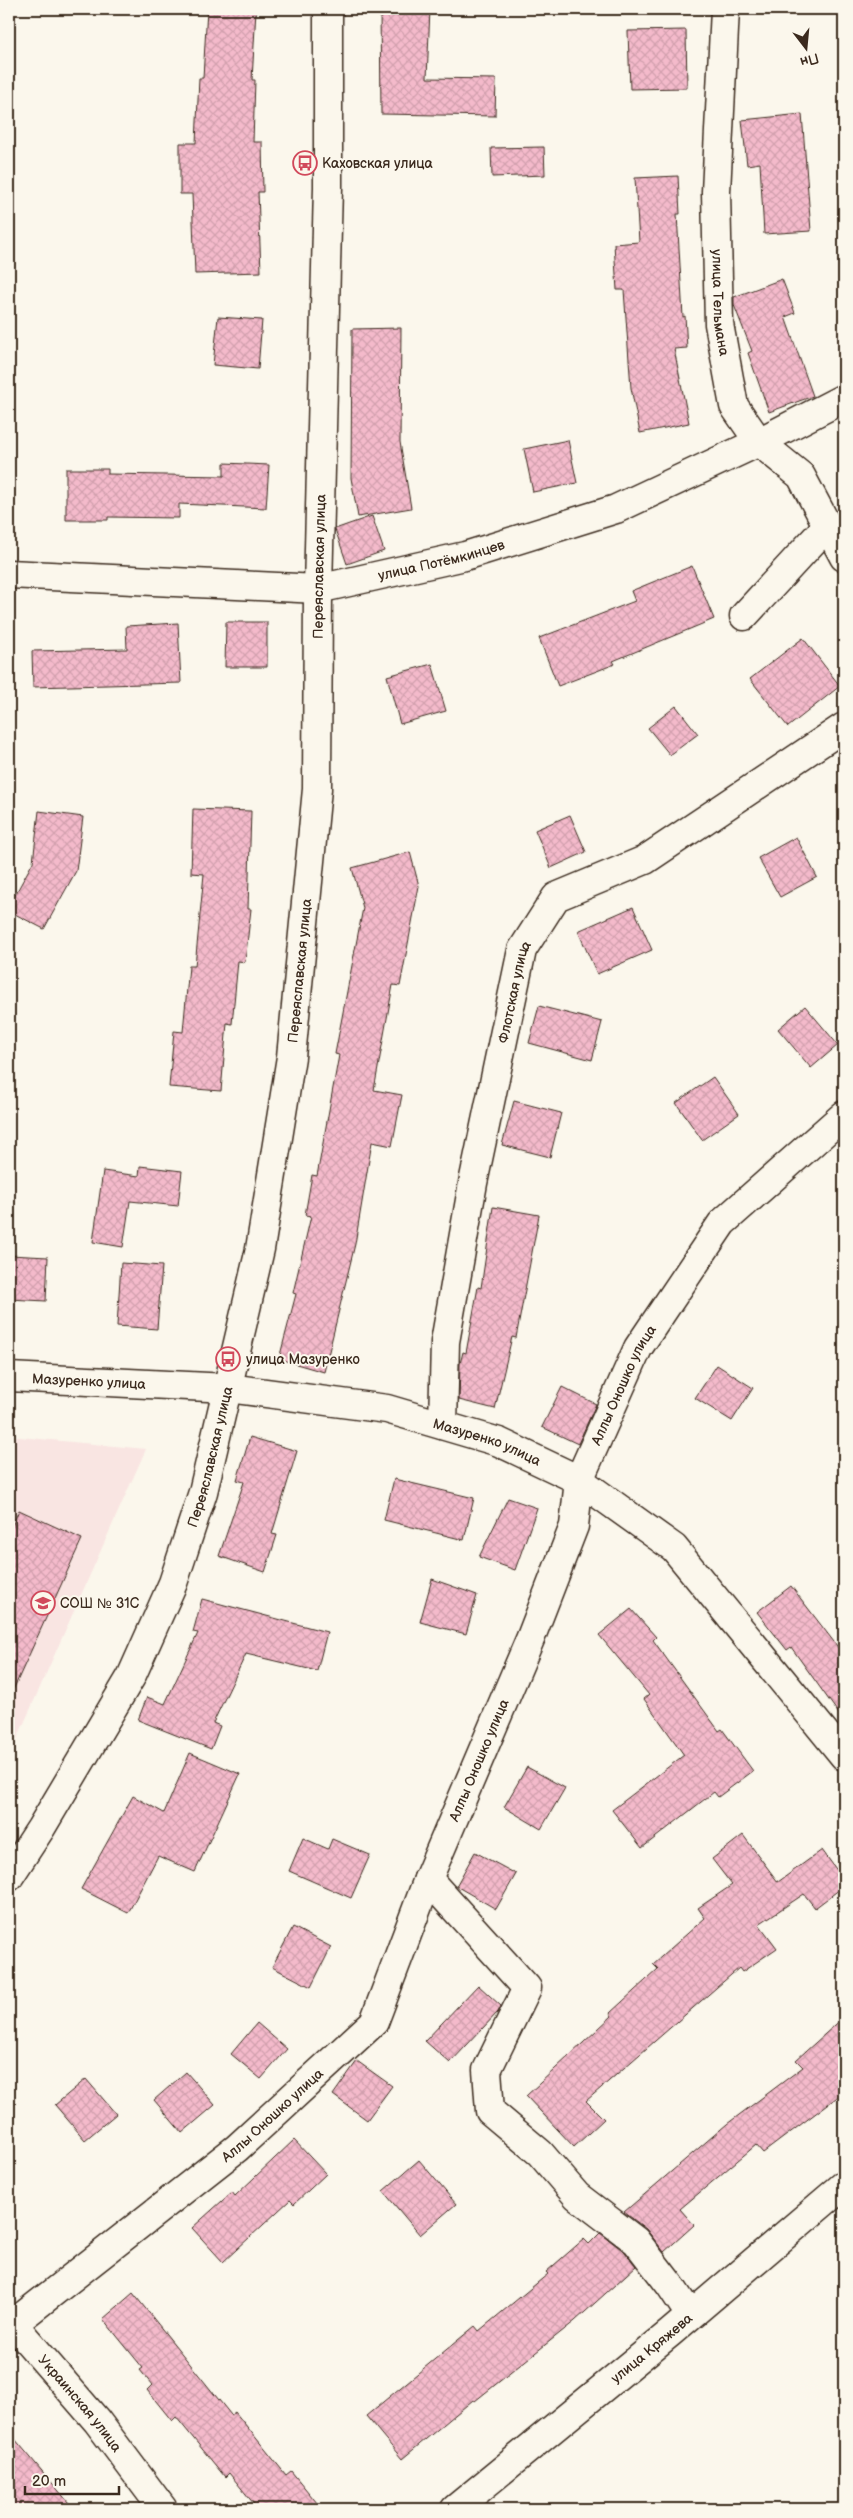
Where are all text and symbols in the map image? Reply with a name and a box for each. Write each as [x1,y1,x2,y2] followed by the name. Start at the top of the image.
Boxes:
[780,22,830,72] north arrow
[798,49,821,71] text: Пн
[292,150,318,176] bus stop icon: Каховская улица
[322,155,433,172] place label: Каховская улица
[708,249,733,358] street label: улица Тельмана
[310,493,329,639] street label: Переяславская улица
[376,536,507,584] street label: улица Потёмкинцев
[284,897,315,1044] street label: Переяславская улица
[495,937,535,1045] street label: Флотская улица
[587,1321,660,1449] street label: Аллы Оношко улица
[215,1346,241,1372] bus stop icon: улица Мазуренко
[246,1351,360,1368] place label: улица Мазуренко
[32,1370,147,1393] street label: Мазуренко улица
[184,1384,237,1530] street label: Переяславская улица
[431,1415,544,1470] street label: Мазуренко улица
[30,1590,56,1616] school or university icon: СОШ № 31С
[60,1595,140,1612] place label: СОШ № 31С
[445,1696,513,1825] street label: Аллы Оношко улица
[217,2065,327,2167] street label: Аллы Оношко улица
[608,2309,696,2387] street label: улица Кряжева
[35,2352,126,2456] street label: Украинская улица
[25,2463,119,2495] scale bar
[32,2472,66,2491] text: 20 m

